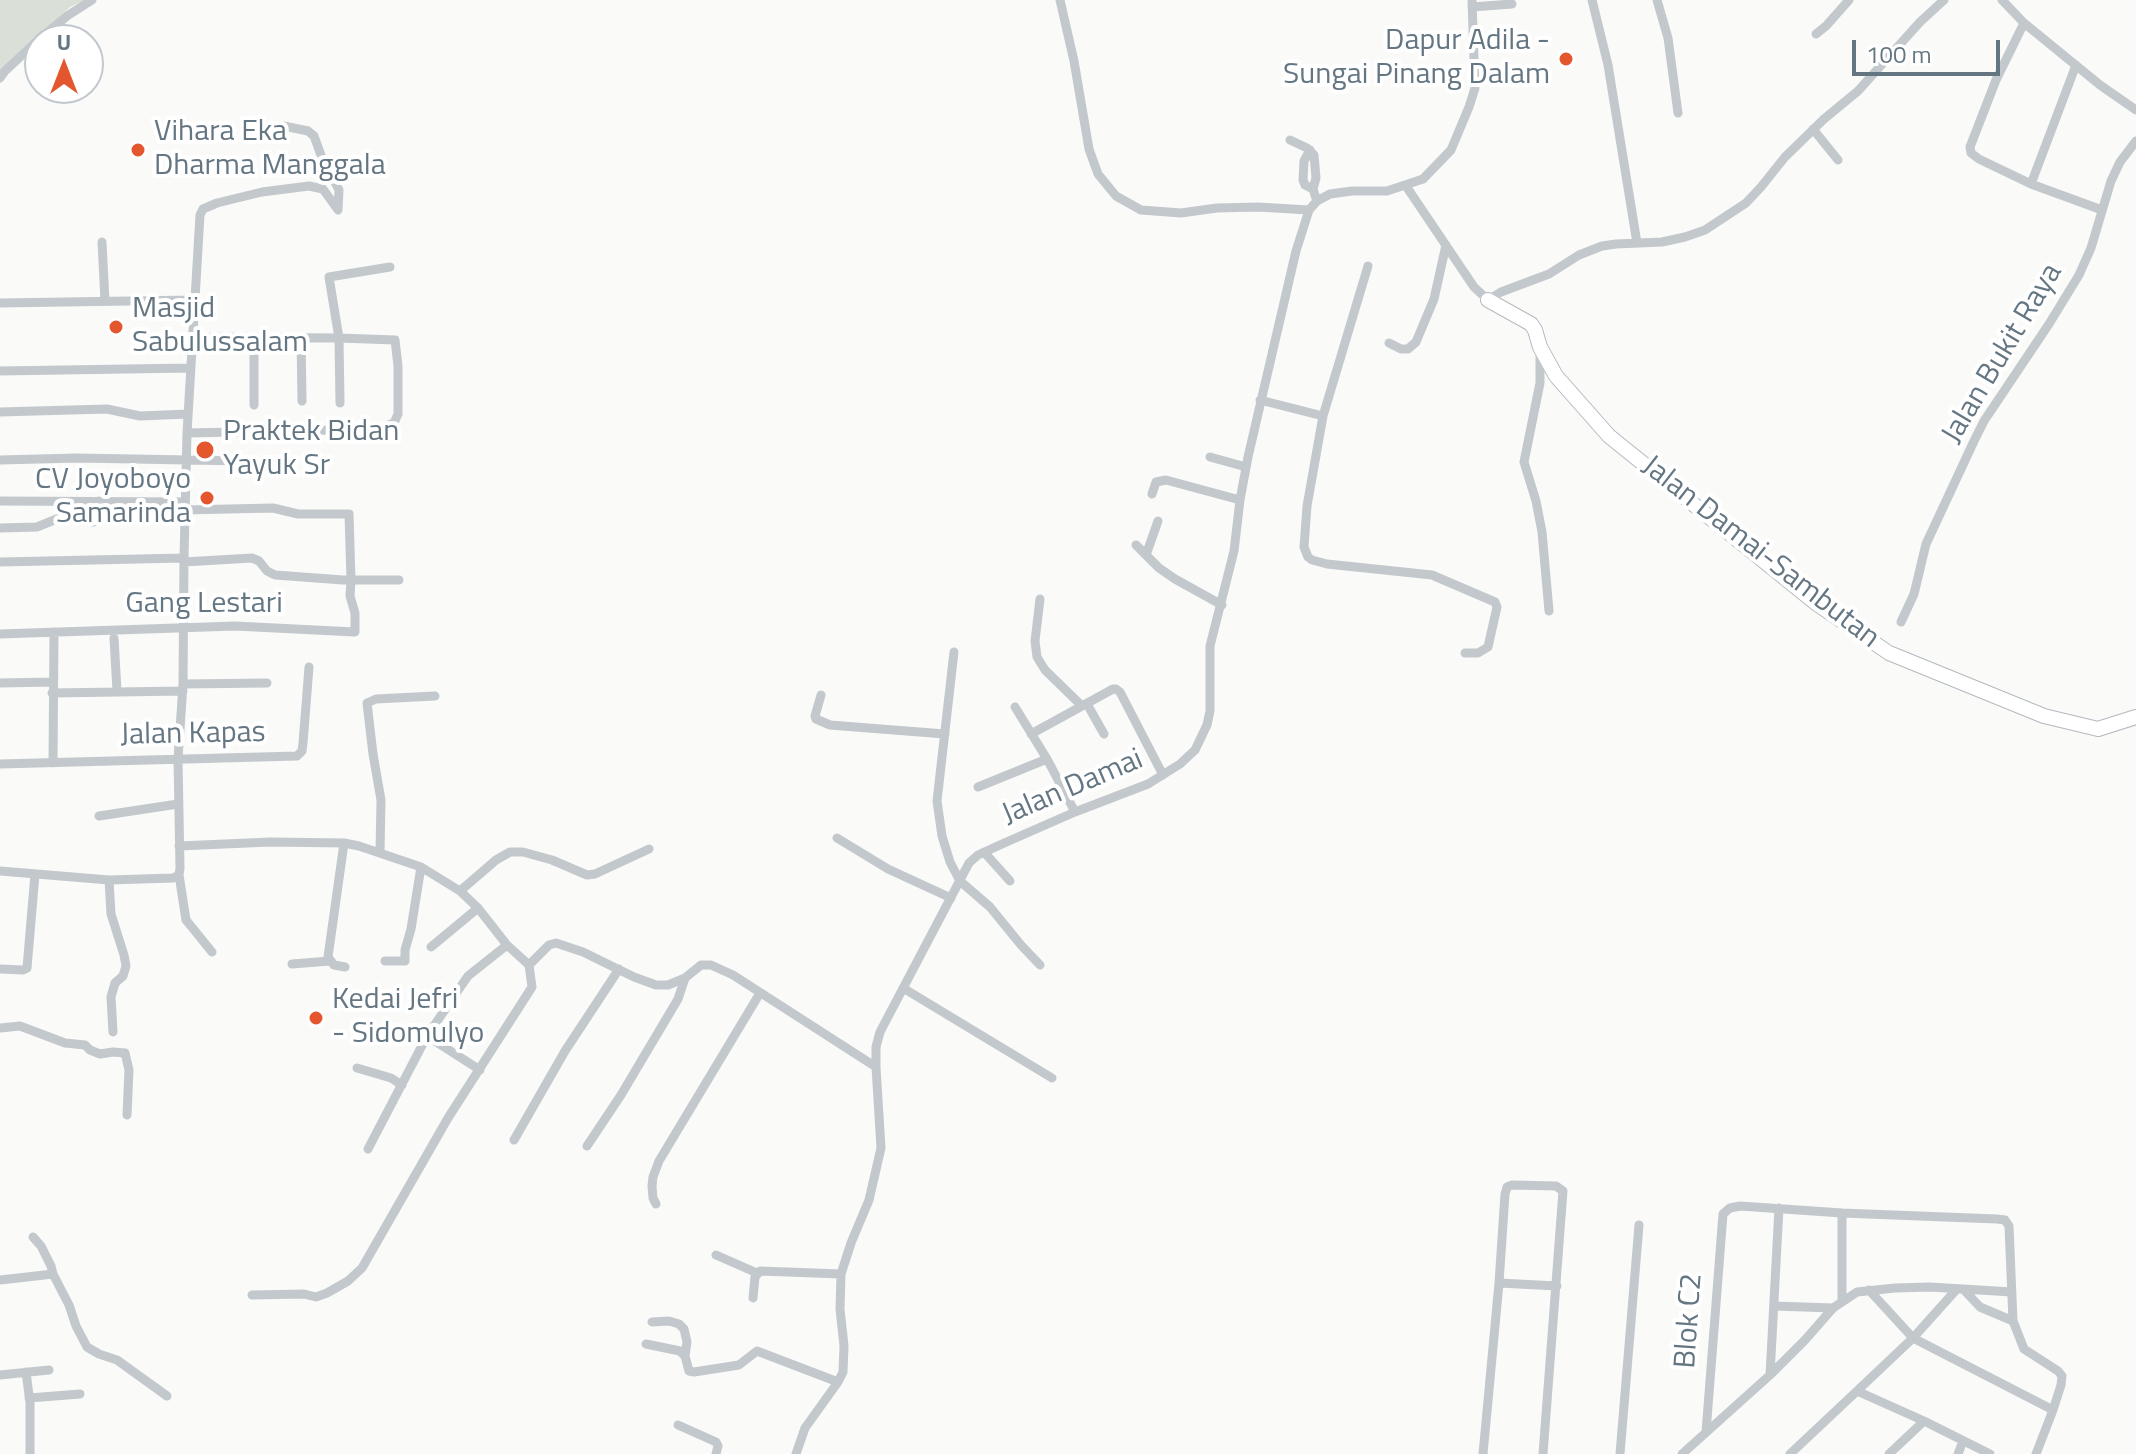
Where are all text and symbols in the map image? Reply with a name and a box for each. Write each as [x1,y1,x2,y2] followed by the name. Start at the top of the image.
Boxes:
[24,24,104,104] north arrow
[1283,24,1550,94] place label: Dapur Adila - Sungai Pinang Dalam
[1856,24,2004,74] scale bar
[57,25,71,59] text: U
[1866,36,1932,72] text: 100 m
[1557,50,1575,68] marker: Dapur Adila - Sungai Pinang Dalam
[154,115,386,186] place label: Vihara Eka Dharma Manggala
[129,141,147,159] marker: Vihara Eka Dharma Manggala
[1935,258,2071,450] street label: Jalan Bukit Raya
[132,292,308,362] place label: Masjid Sabulussalam
[107,318,125,336] marker: Masjid Sabulussalam
[223,415,399,486] place label: Praktek Bidan Yayuk Sr
[194,439,216,461] marker: Praktek Bidan Yayuk Sr
[1634,449,1886,657] street label: Jalan Damai-Sambutan
[35,463,191,534] place label: CV Joyoboyo Samarinda
[198,489,216,507] marker: CV Joyoboyo Samarinda
[125,587,283,623] street label: Gang Lestari
[120,716,266,754] street label: Jalan Kapas
[997,742,1149,834] street label: Jalan Damai
[332,983,484,1054] place label: Kedai Jefri - Sidomulyo
[307,1009,325,1027] marker: Kedai Jefri - Sidomulyo
[1669,1272,1711,1370] street label: Blok C2

